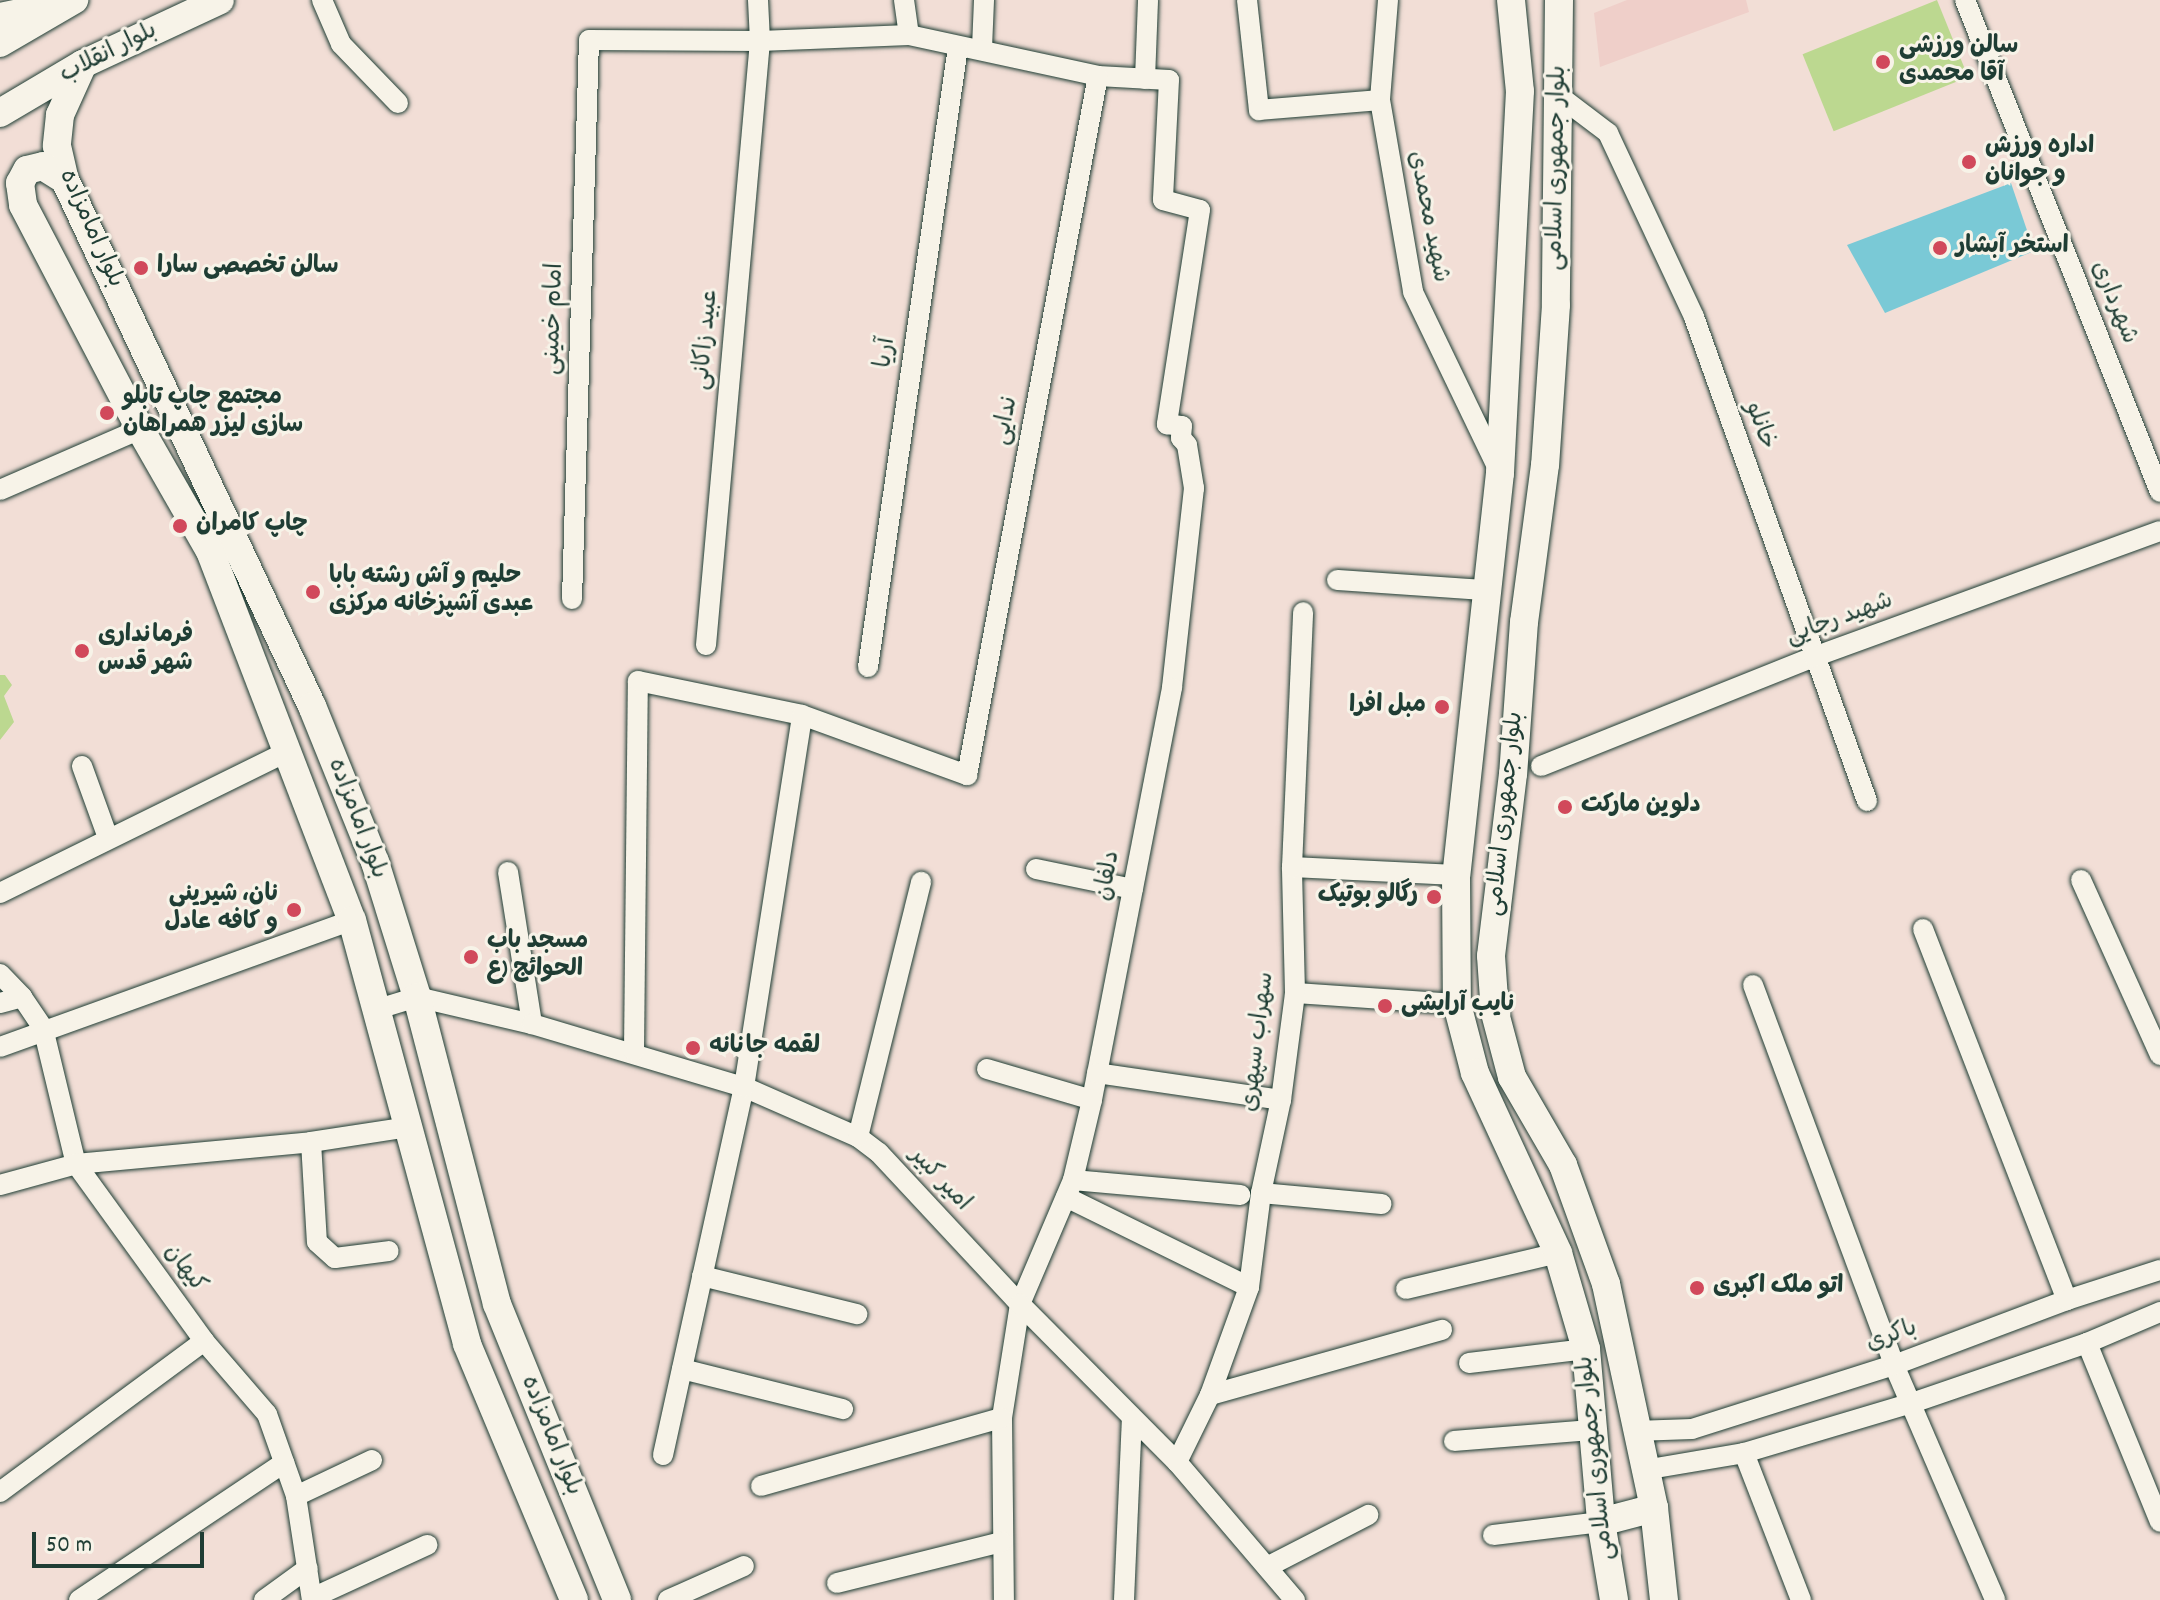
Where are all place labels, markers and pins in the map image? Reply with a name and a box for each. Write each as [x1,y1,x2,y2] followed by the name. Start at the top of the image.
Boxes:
[1899,34,2018,90] place label: سالن ورزشی آقا محمدی
[1874,53,1892,71] marker: سالن ورزشی آقا محمدی
[1985,134,2094,190] place label: اداره ورزش و جوانان
[1960,153,1978,171] marker: اداره ورزش و جوانان
[1956,234,2069,262] place label: استخر آبشار
[1931,239,1949,257] marker: استخر آبشار
[157,254,338,282] place label: سالن تخصصی سارا
[132,259,150,277] marker: سالن تخصصی سارا
[123,385,303,441] place label: مجتمع چاپ تابلو سازی لیزر همراهان
[98,404,116,422] marker: مجتمع چاپ تابلو سازی لیزر همراهان
[196,512,308,540] place label: چاپ کامران
[171,517,189,535] marker: چاپ کامران
[329,564,533,620] place label: حلیم و آش رشته بابا عبدی آشپزخانه مرکزی
[304,583,322,601] marker: حلیم و آش رشته بابا عبدی آشپزخانه مرکزی
[98,623,193,679] place label: فرمانداری شهر قدس
[73,642,91,660] marker: فرمانداری شهر قدس
[1349,693,1426,721] place label: مبل افرا
[1433,698,1451,716] marker: مبل افرا
[1581,793,1701,821] place label: دلوین مارکت
[1556,798,1574,816] marker: دلوین مارکت
[164,882,278,938] place label: نان، شیرینی و کافه عادل
[1318,883,1418,911] place label: رگالو بوتیک
[1425,888,1443,906] marker: رگالو بوتیک
[285,901,303,919] marker: نان، شیرینی و کافه عادل
[487,929,588,985] place label: مسجد باب الحوائج (ع
[462,948,480,966] marker: مسجد باب الحوائج (ع
[1401,992,1514,1020] place label: نایب آرایشی
[1376,997,1394,1015] marker: نایب آرایشی
[709,1034,820,1062] place label: لقمه جانانه
[684,1039,702,1057] marker: لقمه جانانه
[1713,1274,1843,1302] place label: اتو ملک اکبری
[1688,1279,1706,1297] marker: اتو ملک اکبری

